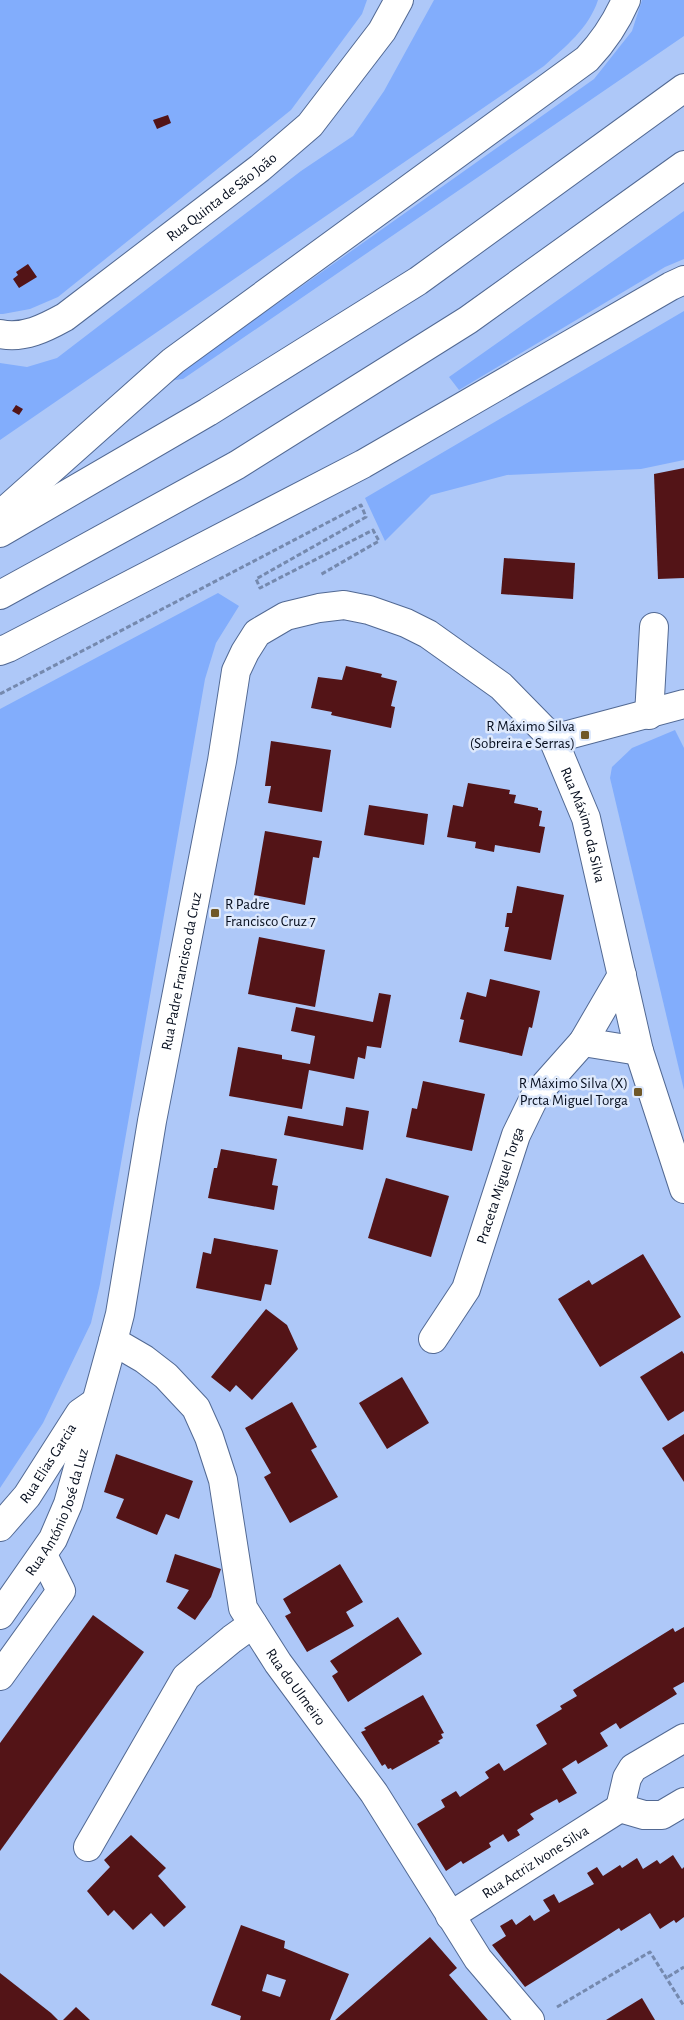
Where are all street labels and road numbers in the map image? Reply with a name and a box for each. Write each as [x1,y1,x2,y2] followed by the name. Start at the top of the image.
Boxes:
[164,150,280,244] street label: Rua Quinta de São João
[558,765,607,884] street label: Rua Máximo da Silva
[159,891,204,1052] street label: Rua Padre Francisco da Cruz
[474,1124,527,1246] street label: Praceta Miguel Torga
[17,1421,79,1506] street label: Rua Elias Garcia
[23,1447,91,1579] street label: Rua António José da Luz
[263,1646,328,1728] street label: Rua do Ulmeiro
[480,1823,591,1902] street label: Rua Actriz Ivone Silva

